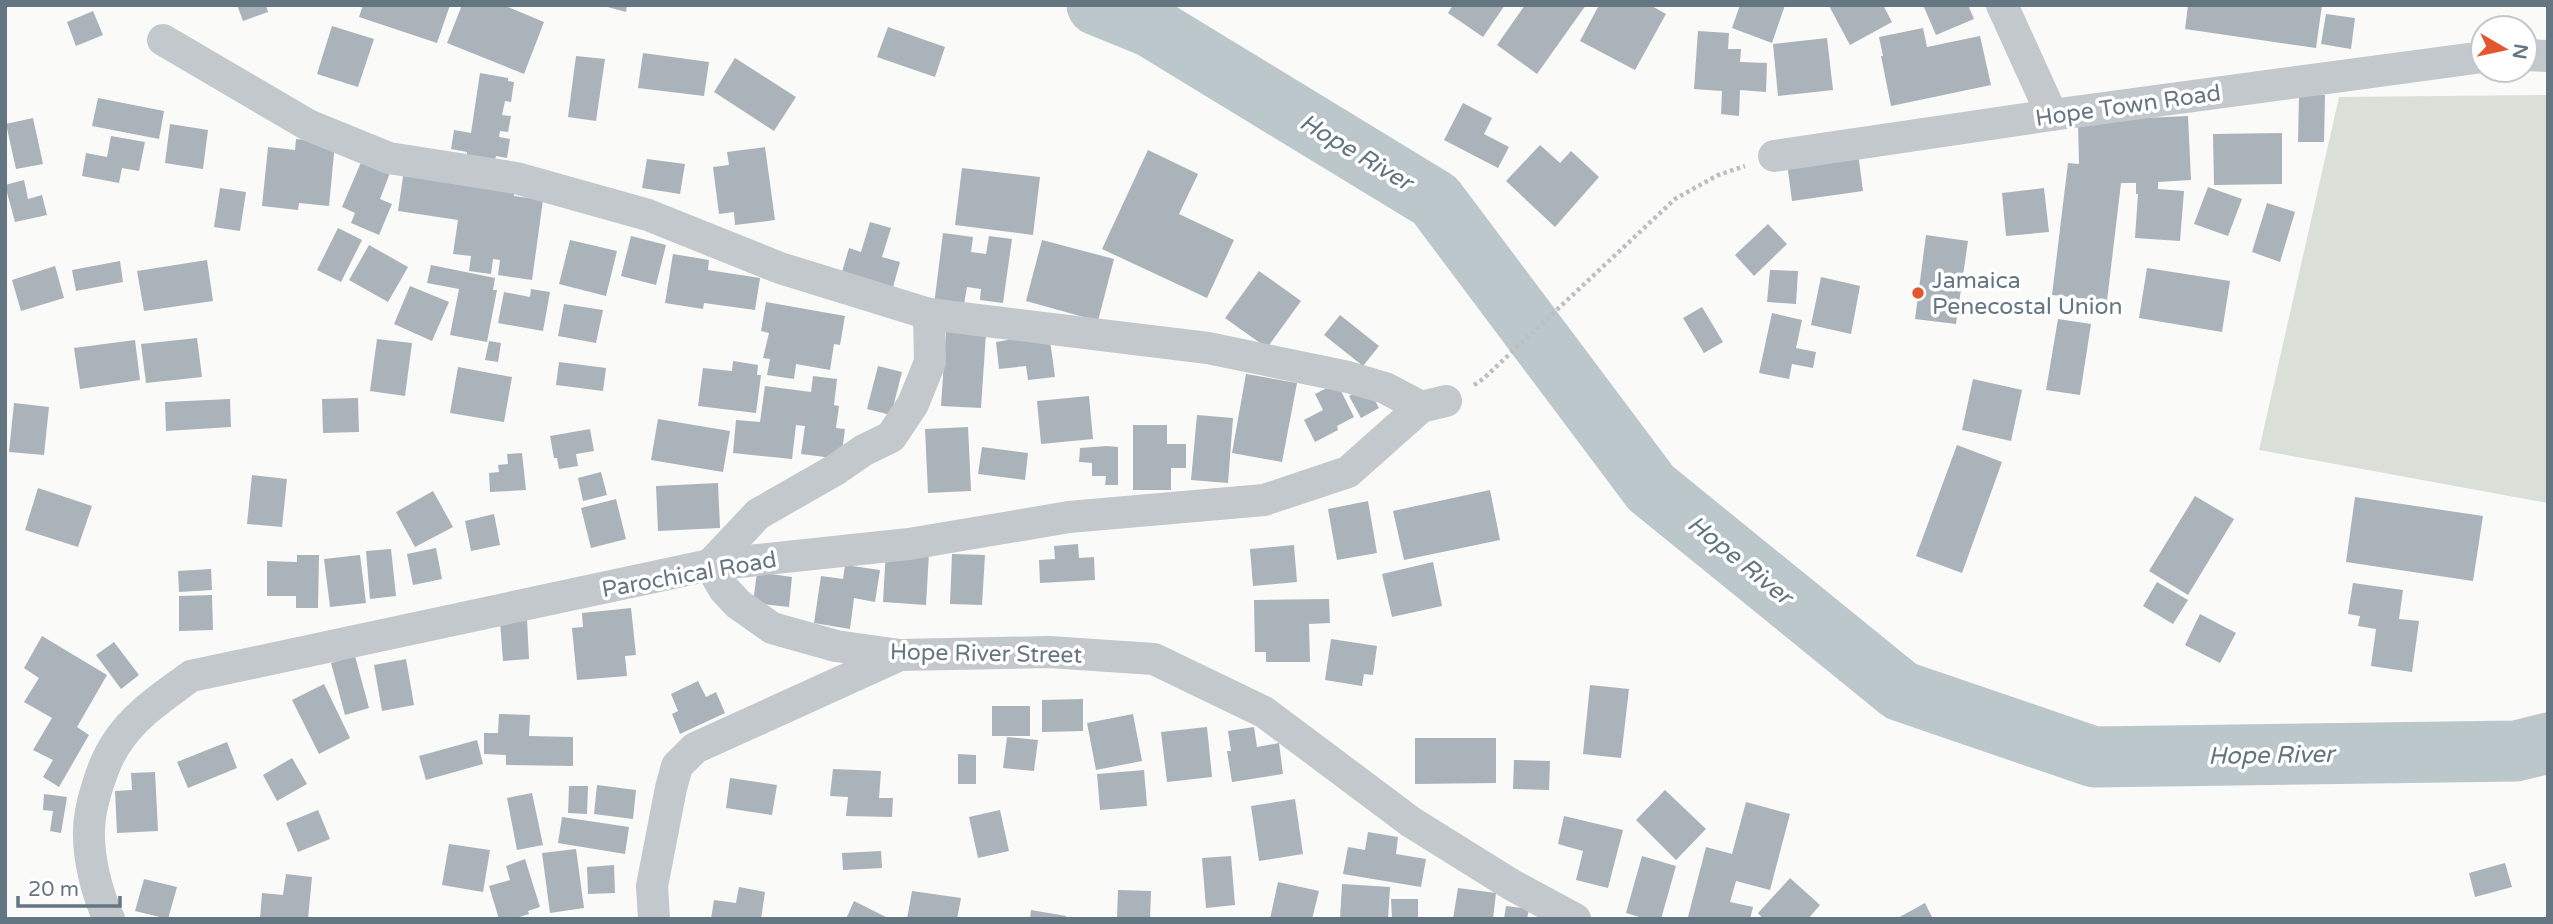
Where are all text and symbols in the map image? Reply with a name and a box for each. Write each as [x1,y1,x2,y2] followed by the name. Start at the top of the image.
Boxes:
[2469,14,2539,84] north arrow
[2508,42,2532,61] text: N
[2034,79,2223,133] street label: Hope Town Road
[1294,108,1419,199] water label: Hope River
[1932,267,2122,321] place label: Jamaica Penecostal Union
[1910,285,1926,301] marker: Jamaica Penecostal Union
[1682,510,1800,613] water label: Hope River
[600,546,779,604] street label: Parochical Road
[890,638,1083,670] street label: Hope River Street
[2208,740,2337,771] water label: Hope River
[18,864,119,908] scale bar
[28,877,79,902] text: 20 m

